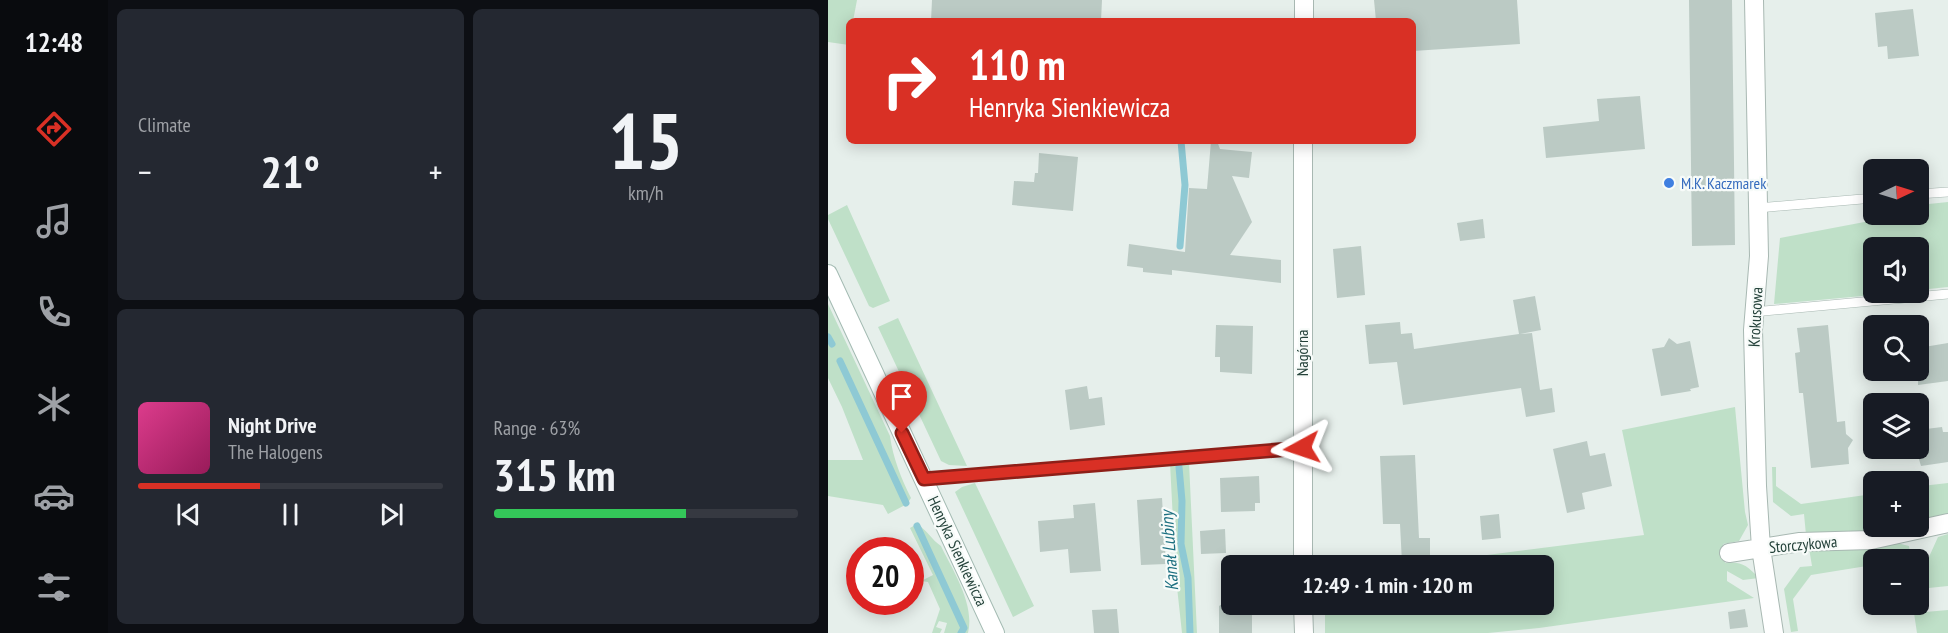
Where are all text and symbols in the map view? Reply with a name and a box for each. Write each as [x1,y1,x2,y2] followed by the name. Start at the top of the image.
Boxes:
[25,25,83,59] text: 12:48
[969,37,1066,92] text: 110 m
[870,42,948,120] icon: right
[608,90,683,191] text: 15
[969,90,1170,124] text: Henryka Sienkiewicza
[33,108,75,150] icon: directions
[138,112,191,138] text: Climate
[261,142,320,200] text: 21°
[138,150,152,193] text: −
[429,150,443,193] text: +
[1863,159,1929,225] north arrow
[1863,159,1929,615] map controls
[1681,173,1767,193] place label: M.K. Kaczmarek
[1662,176,1676,190] marker: M.K. Kaczmarek
[628,180,663,206] text: km/h
[33,200,75,242] icon: music
[1863,237,1929,303] button: sound
[1743,287,1767,347] street label: Krokusowa
[33,291,75,333] icon: phone
[1863,315,1929,381] button: search
[1292,330,1312,376] street label: Nagórna
[876,371,927,433] pin
[885,380,918,413] icon: arrive
[33,383,75,425] icon: climate
[1863,393,1929,459] button: layers
[228,411,317,439] text: Night Drive
[494,415,580,441] text: Range · 63%
[1270,416,1334,480] position arrow
[228,439,323,465] text: The Halogens
[494,445,616,503] text: 315 km
[1863,471,1929,537] button: +
[33,475,75,517] icon: car
[924,493,992,609] street label: Henryka Sienkiewicza
[172,498,205,531] icon: previous
[274,498,307,531] icon: pause
[375,498,408,531] icon: next
[1155,508,1183,592] water label: Kanał Lubiny
[1768,531,1838,557] street label: Storczykowa
[846,537,924,615] speed limit sign: 20
[1863,549,1929,615] button: −
[33,566,75,608] icon: filters
[1302,571,1473,599] text: 12:49 · 1 min · 120 m

